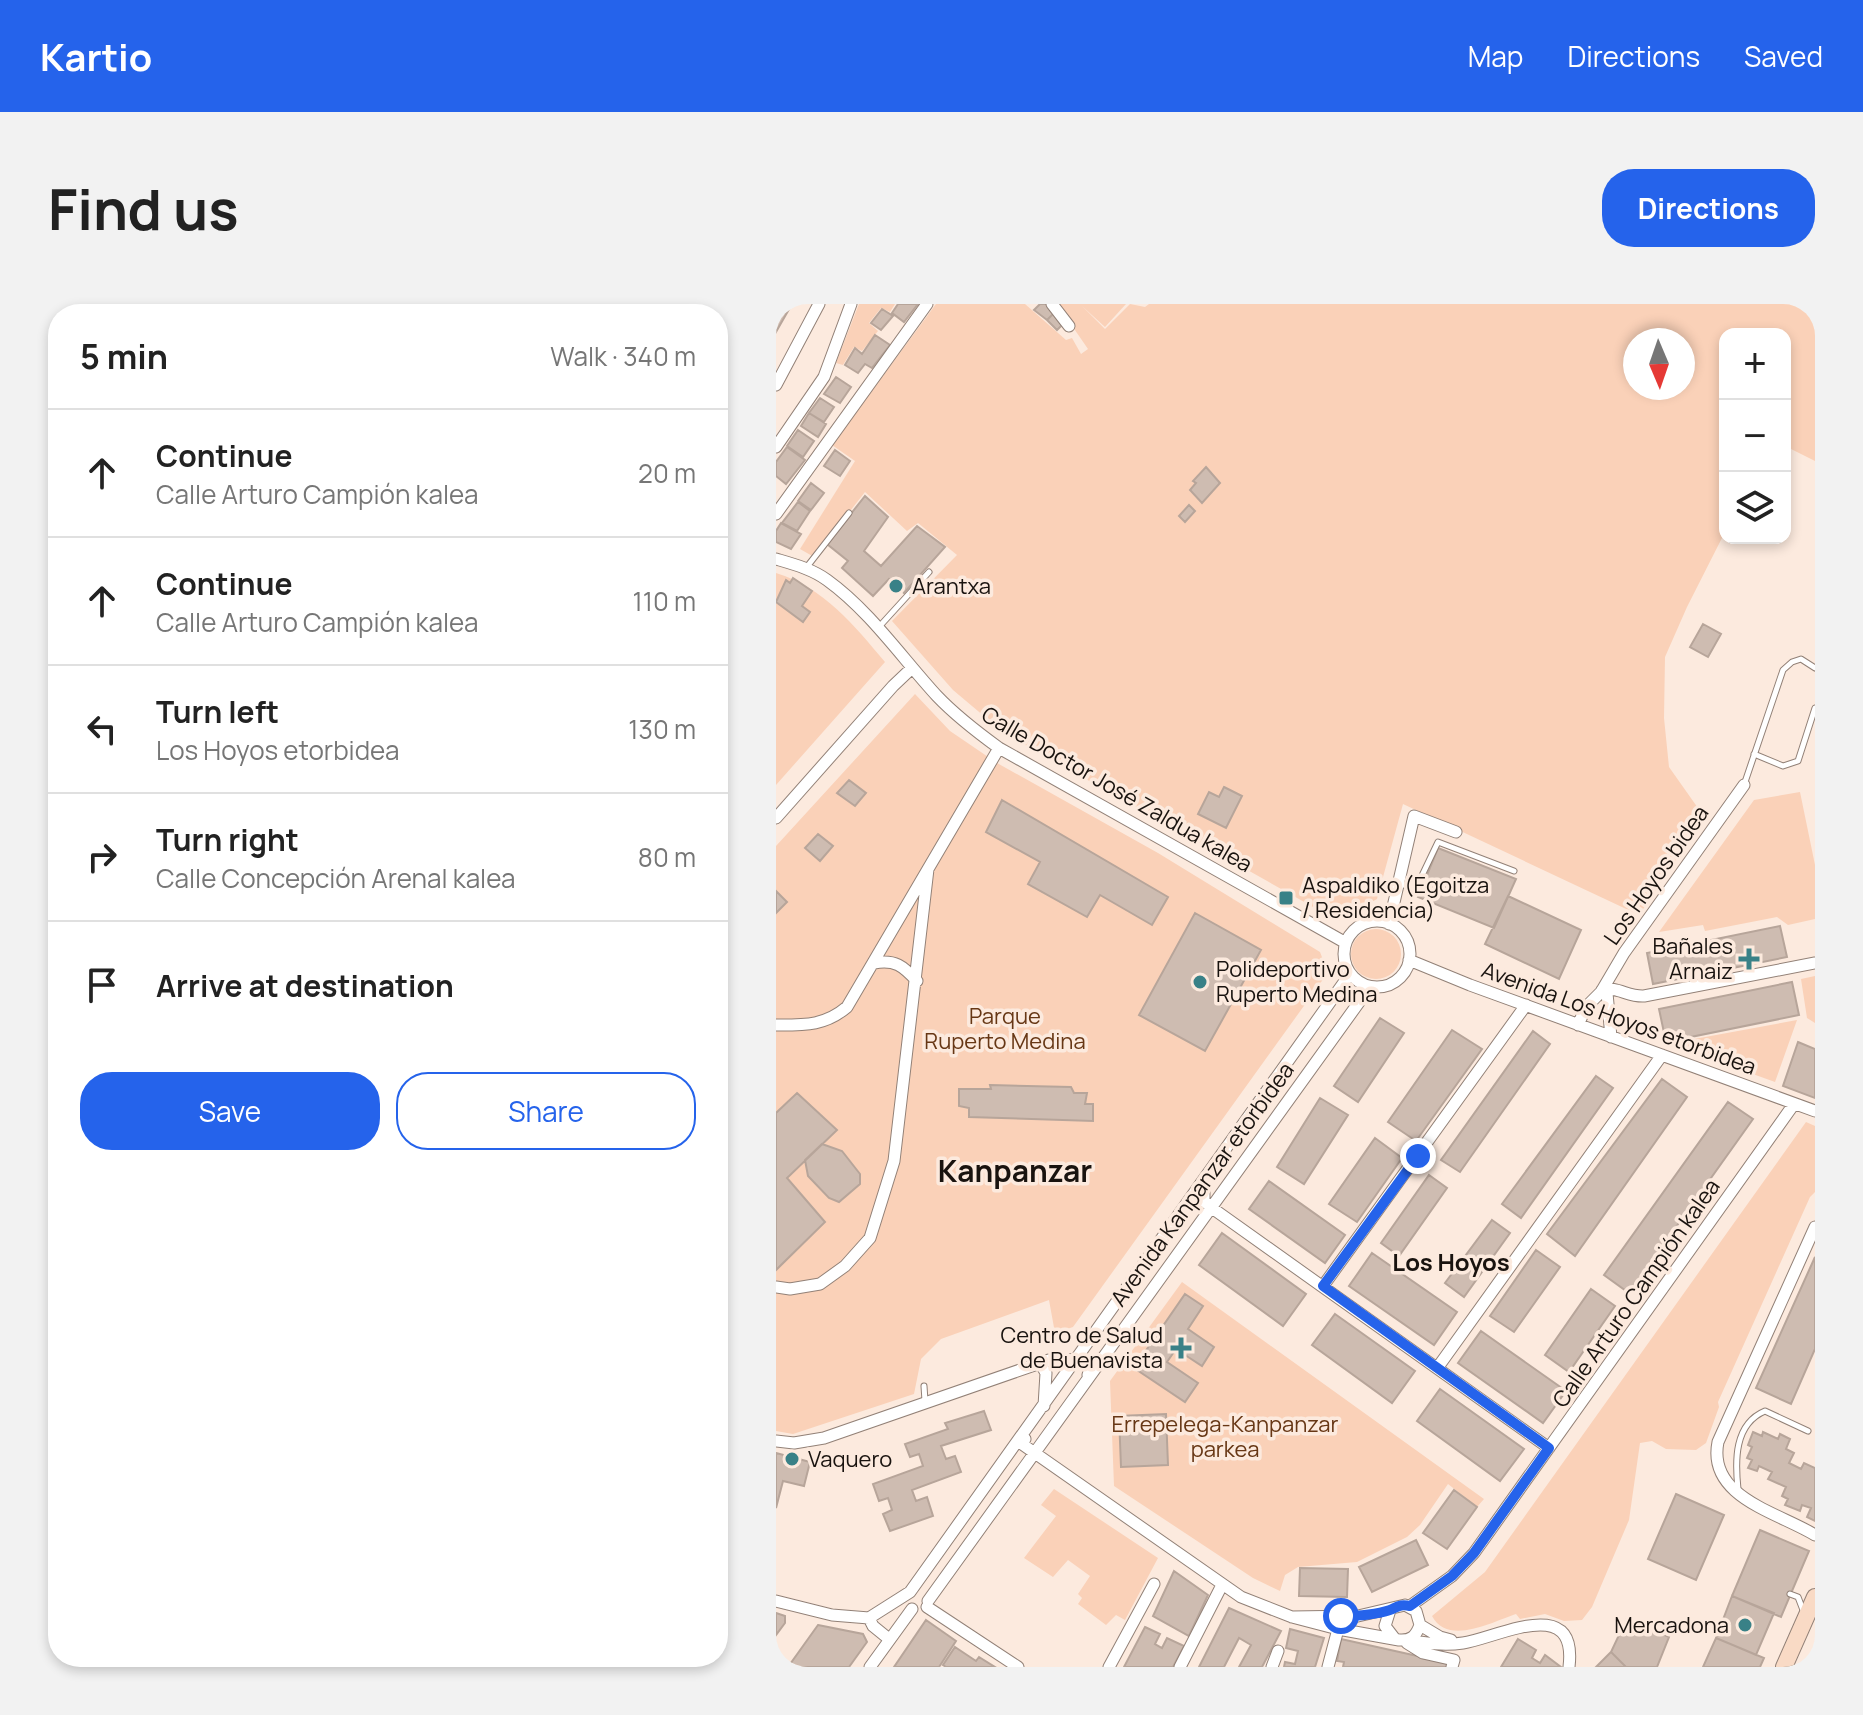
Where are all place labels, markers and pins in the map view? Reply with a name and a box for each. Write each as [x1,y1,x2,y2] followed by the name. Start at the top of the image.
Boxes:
[912,571,991,601] place label: Arantxa
[887,577,905,595] marker: Arantxa
[1302,870,1489,925] place label: Aspaldiko (Egoitza / Residencia)
[1277,889,1295,907] marker: Aspaldiko (Egoitza / Residencia)
[1652,931,1733,986] place label: Bañales Arnaiz
[1740,950,1758,968] marker: Bañales Arnaiz
[1216,954,1377,1009] place label: Polideportivo Ruperto Medina
[1191,973,1209,991] marker: Polideportivo Ruperto Medina
[1000,1320,1163,1375] place label: Centro de Salud de Buenavista
[1170,1337,1192,1359] marker: Centro de Salud de Buenavista
[808,1444,892,1474] place label: Vaquero
[783,1450,801,1468] marker: Vaquero
[1614,1610,1729,1640] place label: Mercadona
[1736,1616,1754,1634] marker: Mercadona

